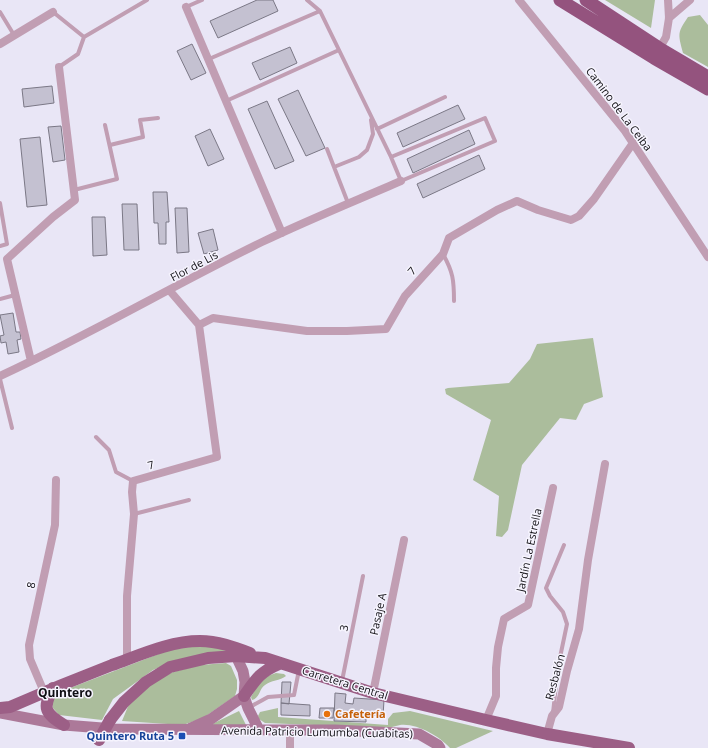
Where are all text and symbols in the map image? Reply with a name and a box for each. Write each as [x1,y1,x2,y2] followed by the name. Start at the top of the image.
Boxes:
[583,64,656,154] street label: Camino de La Ceiba
[167,247,220,284] street label: Flor de Lis
[404,263,419,278] street label: 7
[146,456,156,473] street label: 7
[512,507,545,594] street label: Jardín La Estrella
[23,580,39,590] street label: 8
[366,591,389,636] street label: Pasaje A
[336,623,351,632] street label: 3
[541,652,568,702] street label: Resbalón
[300,662,390,703] street label: Carretera Central
[38,684,92,701] district label: Quintero
[335,706,386,721] place label: Cafetería
[322,709,332,719] marker: Cafetería
[221,722,413,741] street label: Avenida Patricio Lumumba (Cuabitas)
[86,728,174,743] place label: Quintero Ruta 5
[177,731,187,741] marker: Quintero Ruta 5

